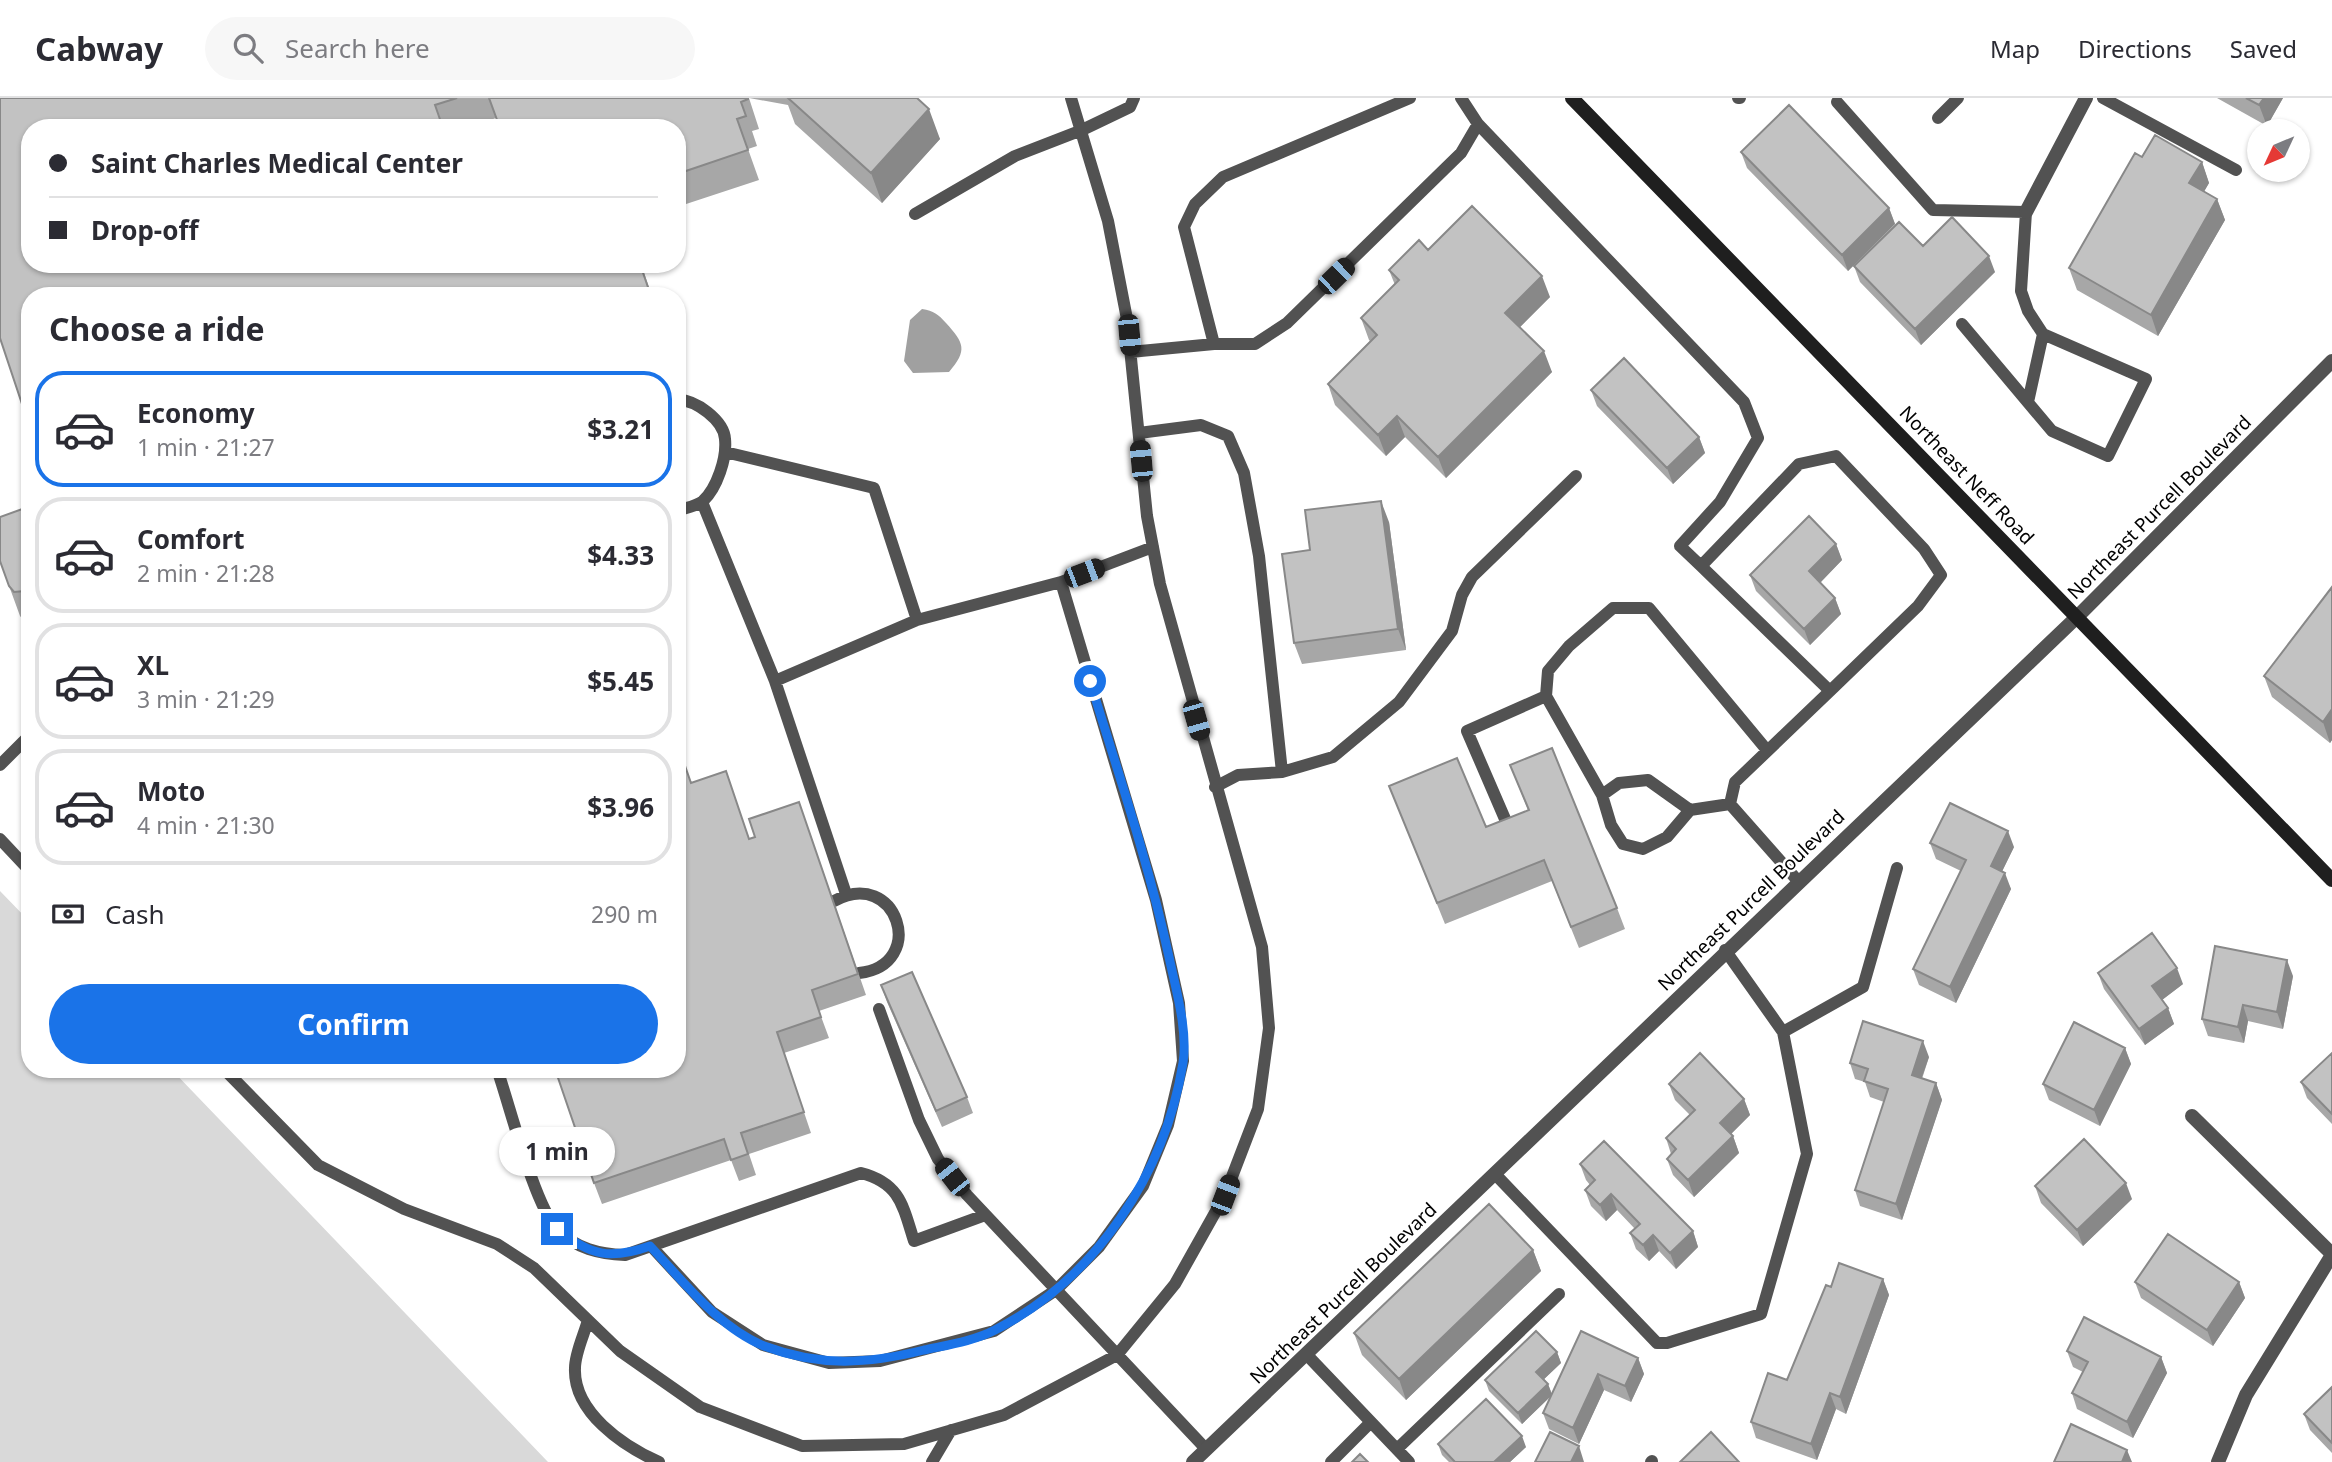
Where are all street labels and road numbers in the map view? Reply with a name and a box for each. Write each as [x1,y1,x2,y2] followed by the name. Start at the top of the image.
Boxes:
[1894,400,2040,550] street label: Northeast Neff Road
[2061,409,2257,605] street label: Northeast Purcell Boulevard
[1652,804,1850,996] street label: Northeast Purcell Boulevard
[1244,1197,1442,1389] street label: Northeast Purcell Boulevard

